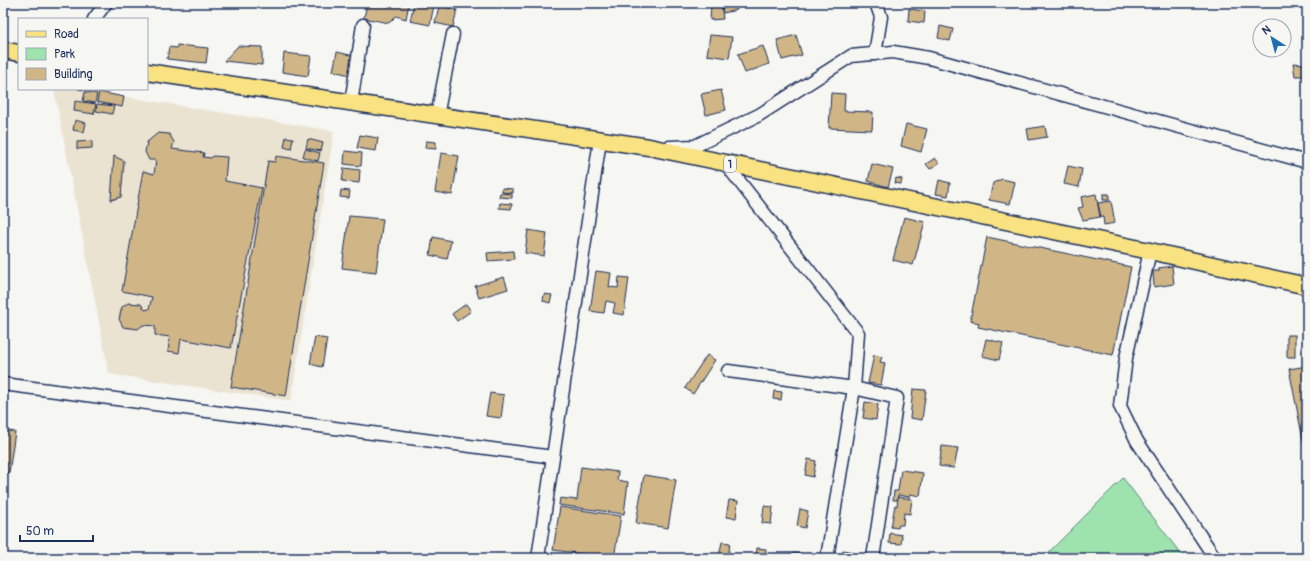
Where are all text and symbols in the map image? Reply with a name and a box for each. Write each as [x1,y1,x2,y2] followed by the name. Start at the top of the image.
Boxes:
[18,18,148,90] legend
[1252,18,1292,58] north arrow
[1260,23,1274,38] text: N
[54,27,79,42] text: Road
[54,47,75,62] text: Park
[54,67,93,82] text: Building
[724,156,736,172] road number: 1
[20,517,93,543] scale bar
[26,524,54,539] text: 50 m

